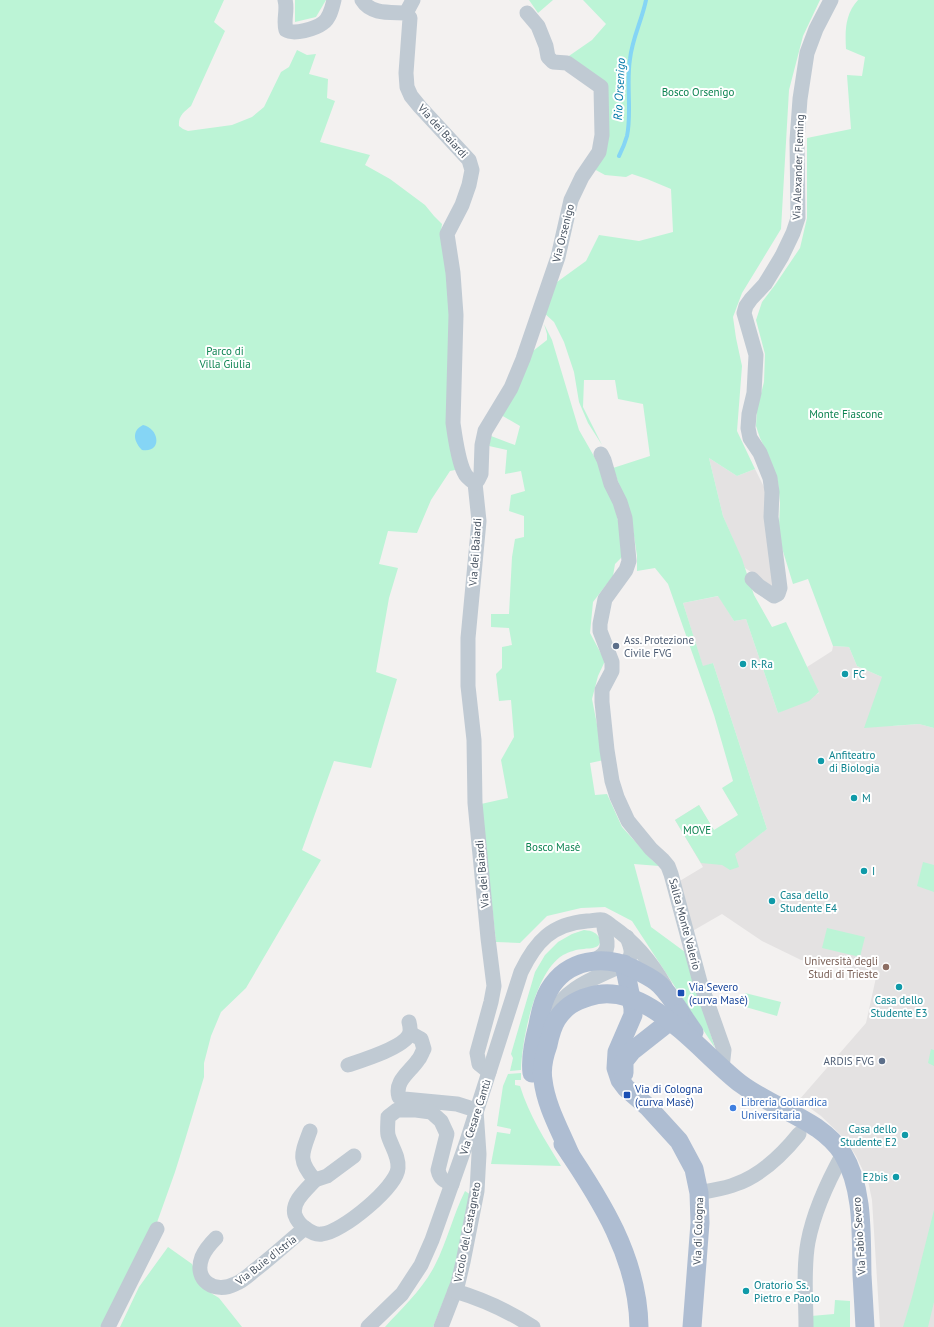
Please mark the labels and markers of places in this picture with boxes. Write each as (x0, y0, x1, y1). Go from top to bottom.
place label: Ass. Protezione Civile FVG (624, 633, 694, 660)
marker: Ass. Protezione Civile FVG (611, 641, 621, 651)
place label: R-Ra (751, 657, 773, 671)
marker: R-Ra (738, 659, 748, 669)
place label: FC (853, 667, 865, 681)
marker: FC (840, 669, 850, 679)
place label: Anfiteatro di Biologia (829, 748, 880, 775)
marker: Anfiteatro di Biologia (816, 756, 826, 766)
place label: M (862, 791, 871, 805)
marker: M (849, 793, 859, 803)
place label: I (872, 864, 875, 878)
marker: I (859, 866, 869, 876)
place label: Casa dello Studente E4 (780, 888, 837, 915)
marker: Casa dello Studente E4 (767, 896, 777, 906)
place label: Università degli Studi di Trieste (804, 954, 878, 981)
marker: Università degli Studi di Trieste (881, 962, 891, 972)
place label: Via Severo (curva Masè) (688, 980, 748, 1007)
marker: Casa dello Studente E3 (894, 982, 904, 992)
marker: Via Severo (curva Masè) (676, 988, 686, 998)
place label: Casa dello Studente E3 (870, 993, 928, 1020)
place label: ARDIS FVG (823, 1054, 874, 1068)
marker: ARDIS FVG (877, 1056, 887, 1066)
place label: Via di Cologna (curva Masè) (634, 1082, 703, 1109)
marker: Via di Cologna (curva Masè) (622, 1090, 632, 1100)
place label: Libreria Goliardica Universitaria (741, 1095, 827, 1122)
marker: Libreria Goliardica Universitaria (728, 1103, 738, 1113)
place label: Casa dello Studente E2 (840, 1122, 897, 1149)
marker: Casa dello Studente E2 (900, 1130, 910, 1140)
place label: E2bis (863, 1170, 888, 1184)
marker: E2bis (891, 1172, 901, 1182)
place label: Oratorio Ss. Pietro e Paolo (754, 1278, 820, 1305)
marker: Oratorio Ss. Pietro e Paolo (741, 1286, 751, 1296)

